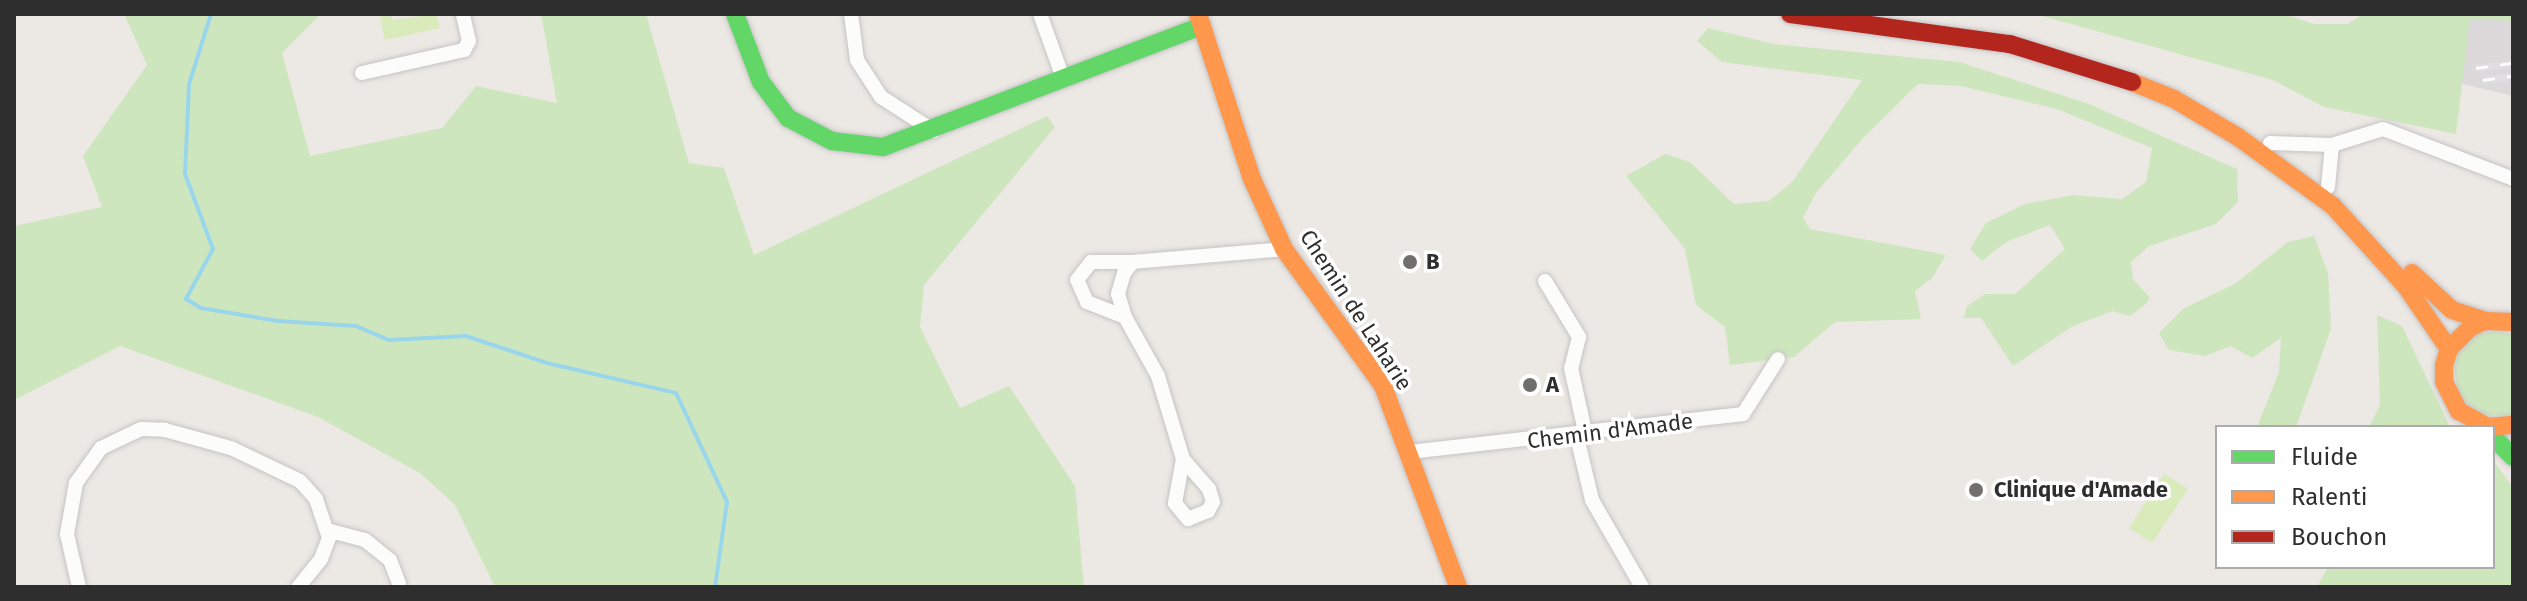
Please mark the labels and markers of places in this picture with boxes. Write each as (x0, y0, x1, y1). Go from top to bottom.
place label: B (1426, 249, 1440, 275)
marker: B (1401, 253, 1419, 271)
place label: A (1546, 372, 1559, 398)
marker: A (1521, 376, 1539, 394)
place label: Clinique d'Amade (1994, 477, 2168, 503)
marker: Clinique d'Amade (1965, 479, 1987, 501)

